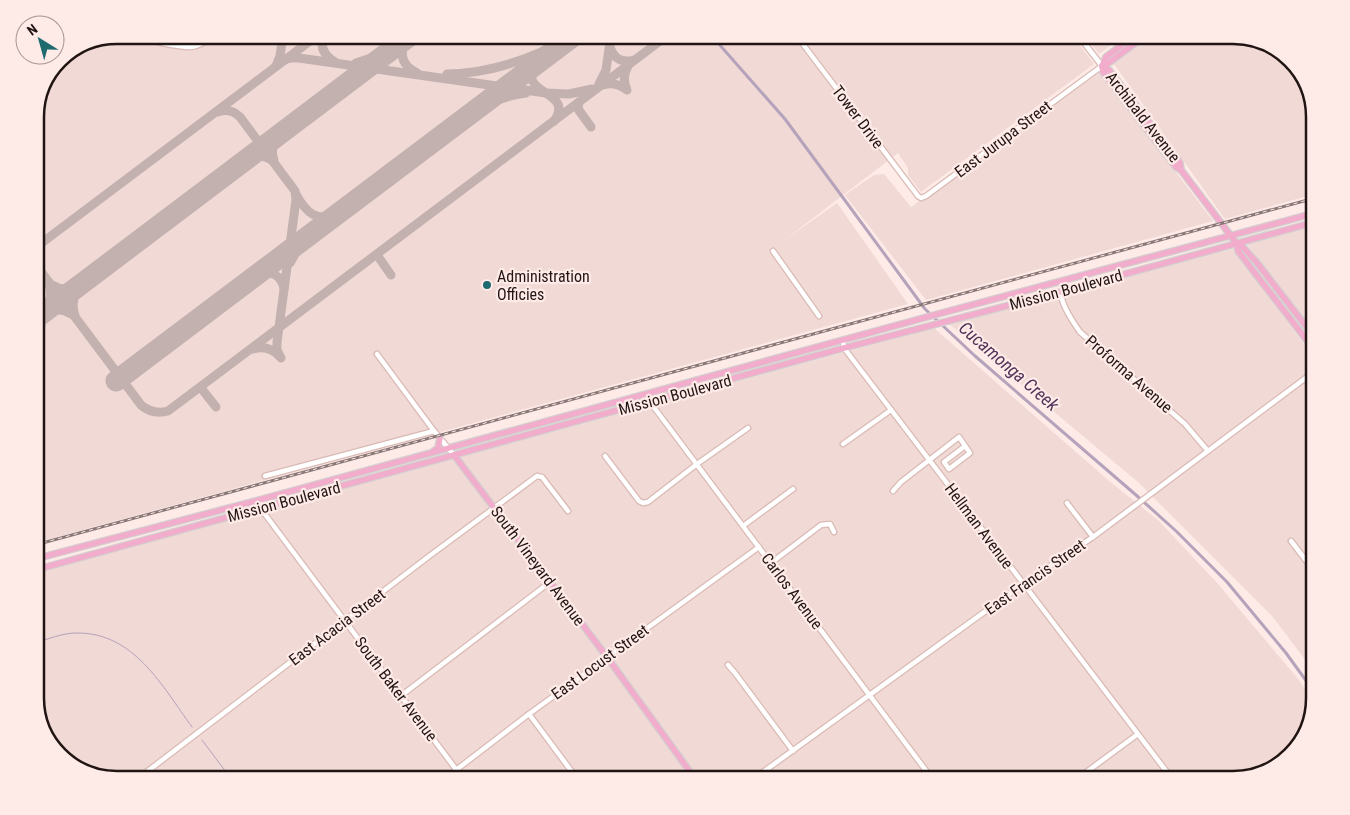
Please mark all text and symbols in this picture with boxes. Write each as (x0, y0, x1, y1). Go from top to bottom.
north arrow (15, 15, 65, 65)
text: N (24, 21, 40, 39)
street label: Archibald Avenue (1102, 68, 1184, 166)
street label: Tower Drive (828, 82, 888, 152)
street label: East Jurupa Street (951, 96, 1055, 182)
street label: Mission Boulevard (1007, 266, 1125, 314)
place label: Administration Officies (497, 267, 590, 304)
marker: Administration Officies (481, 279, 493, 291)
water label: Cucamonga Creek (955, 317, 1064, 416)
street label: Proforma Avenue (1082, 331, 1176, 417)
street label: Mission Boulevard (616, 371, 734, 419)
street label: Mission Boulevard (225, 478, 343, 526)
street label: Hellman Avenue (941, 480, 1017, 572)
street label: South Vineyard Avenue (487, 503, 589, 629)
street label: East Francis Street (981, 535, 1089, 619)
street label: Carlos Avenue (757, 549, 827, 633)
street label: East Acacia Street (285, 585, 389, 669)
street label: East Locust Street (548, 620, 652, 704)
street label: South Baker Avenue (351, 633, 441, 745)

